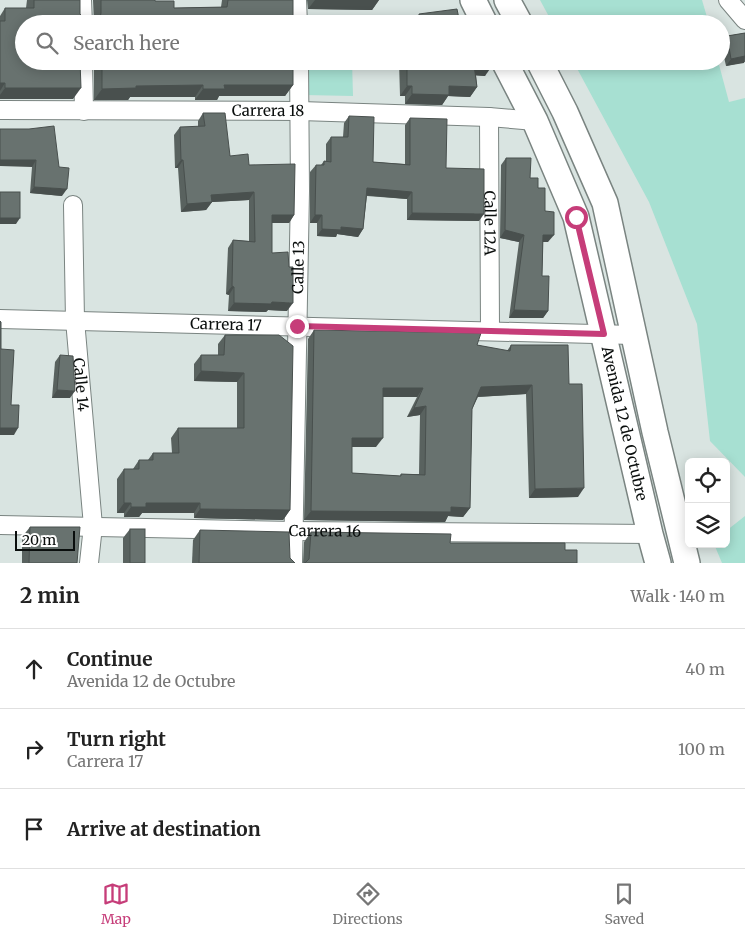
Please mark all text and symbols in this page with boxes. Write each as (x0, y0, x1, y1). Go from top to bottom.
search box (15, 15, 730, 70)
icon: search (33, 29, 61, 57)
text: Search here (73, 31, 180, 55)
street label: Carrera 18 (232, 101, 304, 120)
street label: Calle 12A (480, 190, 500, 256)
route start (565, 206, 588, 229)
street label: Calle 13 (288, 240, 308, 294)
street label: Carrera 17 (190, 314, 262, 335)
route end (286, 315, 309, 338)
street label: Avenida 12 de Octubre (597, 343, 652, 503)
street label: Calle 14 (69, 357, 93, 412)
map controls (685, 458, 730, 548)
button: locate (685, 458, 730, 503)
button: layers (685, 503, 730, 548)
street label: Carrera 16 (289, 521, 361, 541)
scale bar (15, 528, 75, 551)
text: 20 m (22, 531, 56, 549)
text: 2 min (20, 582, 80, 609)
text: Walk · 140 m (631, 586, 725, 606)
text: Continue (67, 647, 153, 671)
icon: ahead (20, 655, 48, 683)
text: 40 m (685, 659, 725, 679)
text: Avenida 12 de Octubre (67, 671, 235, 691)
text: Turn right (67, 727, 166, 751)
icon: right (20, 735, 48, 763)
text: 100 m (678, 739, 725, 759)
text: Carrera 17 (67, 751, 143, 771)
icon: arrive (20, 815, 48, 843)
text: Arrive at destination (67, 817, 261, 841)
tab: Map (101, 880, 131, 928)
tab: Directions (333, 880, 403, 928)
tab: Saved (604, 880, 644, 928)

